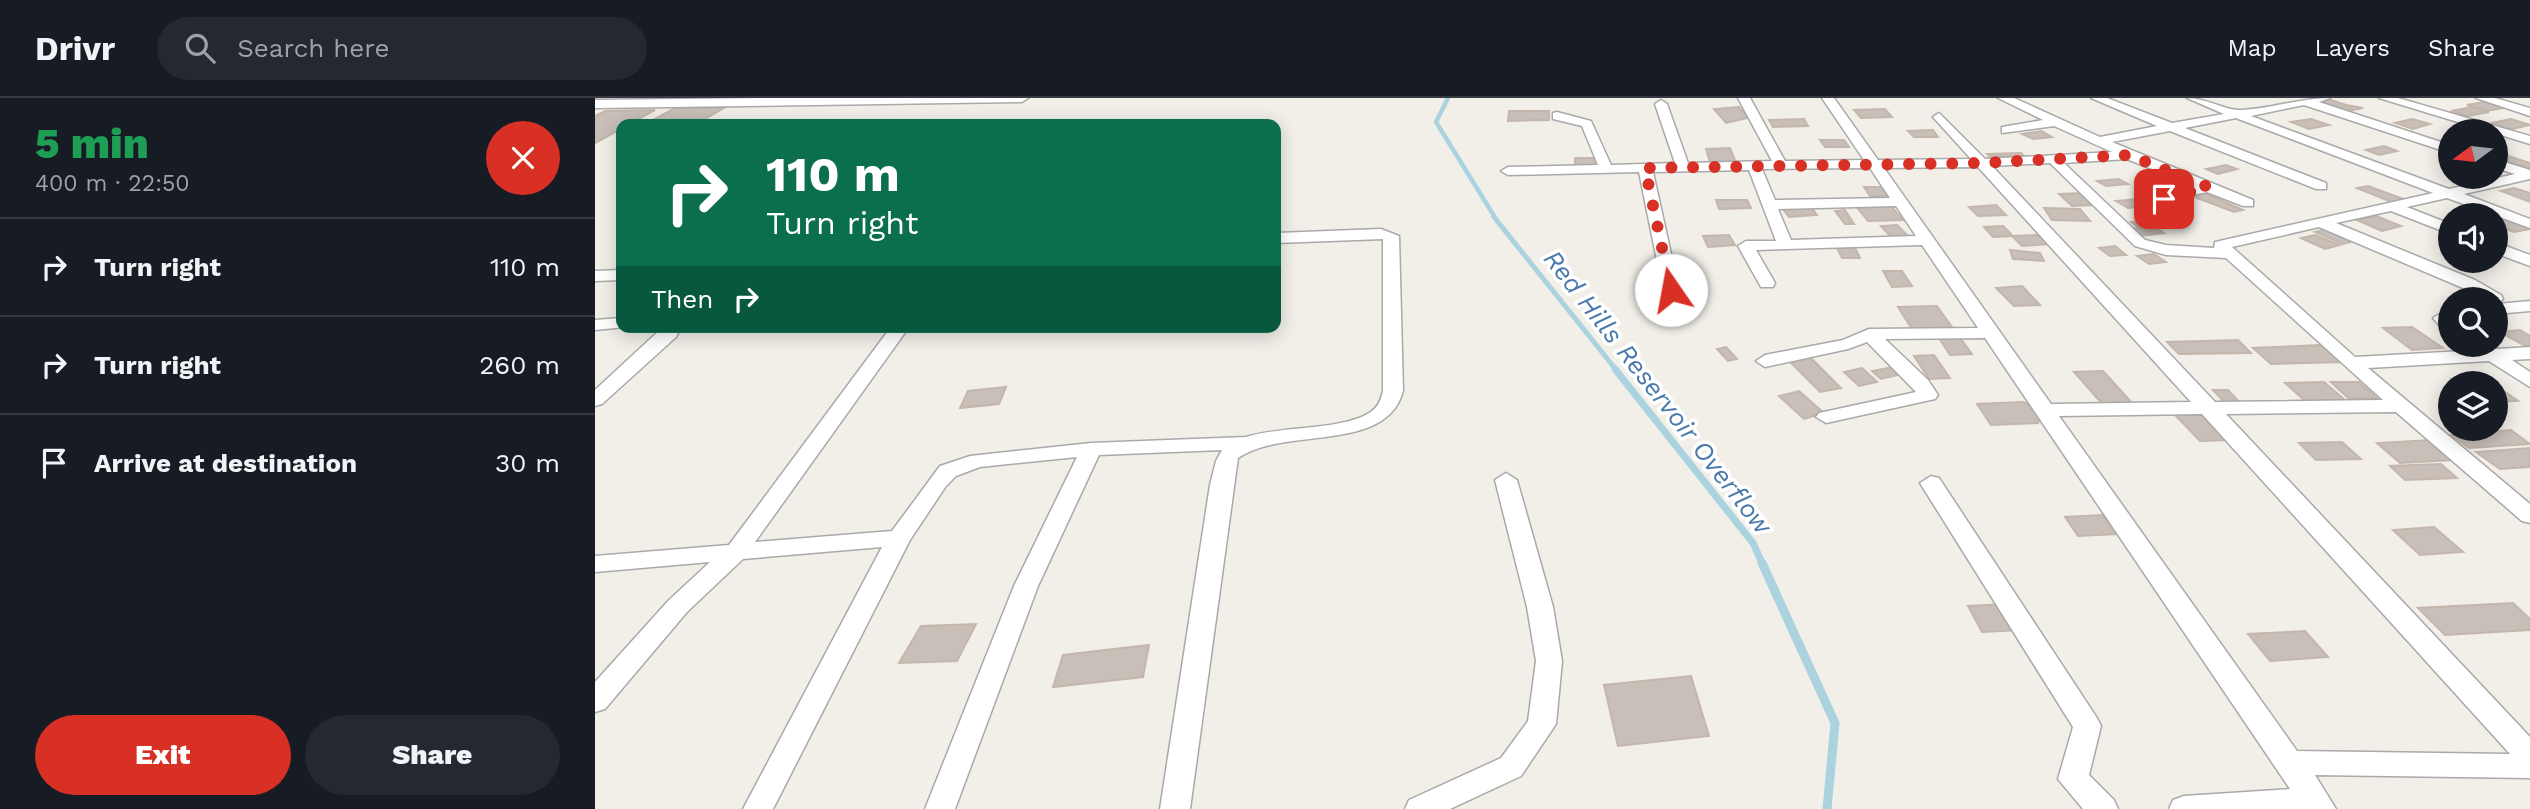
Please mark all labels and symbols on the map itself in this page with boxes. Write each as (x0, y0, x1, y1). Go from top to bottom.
north arrow (2438, 119, 2508, 189)
pin (2134, 169, 2194, 229)
water label: Red Hills Reservoir Overflow (1538, 244, 1779, 541)
position arrow (1634, 253, 1708, 327)

